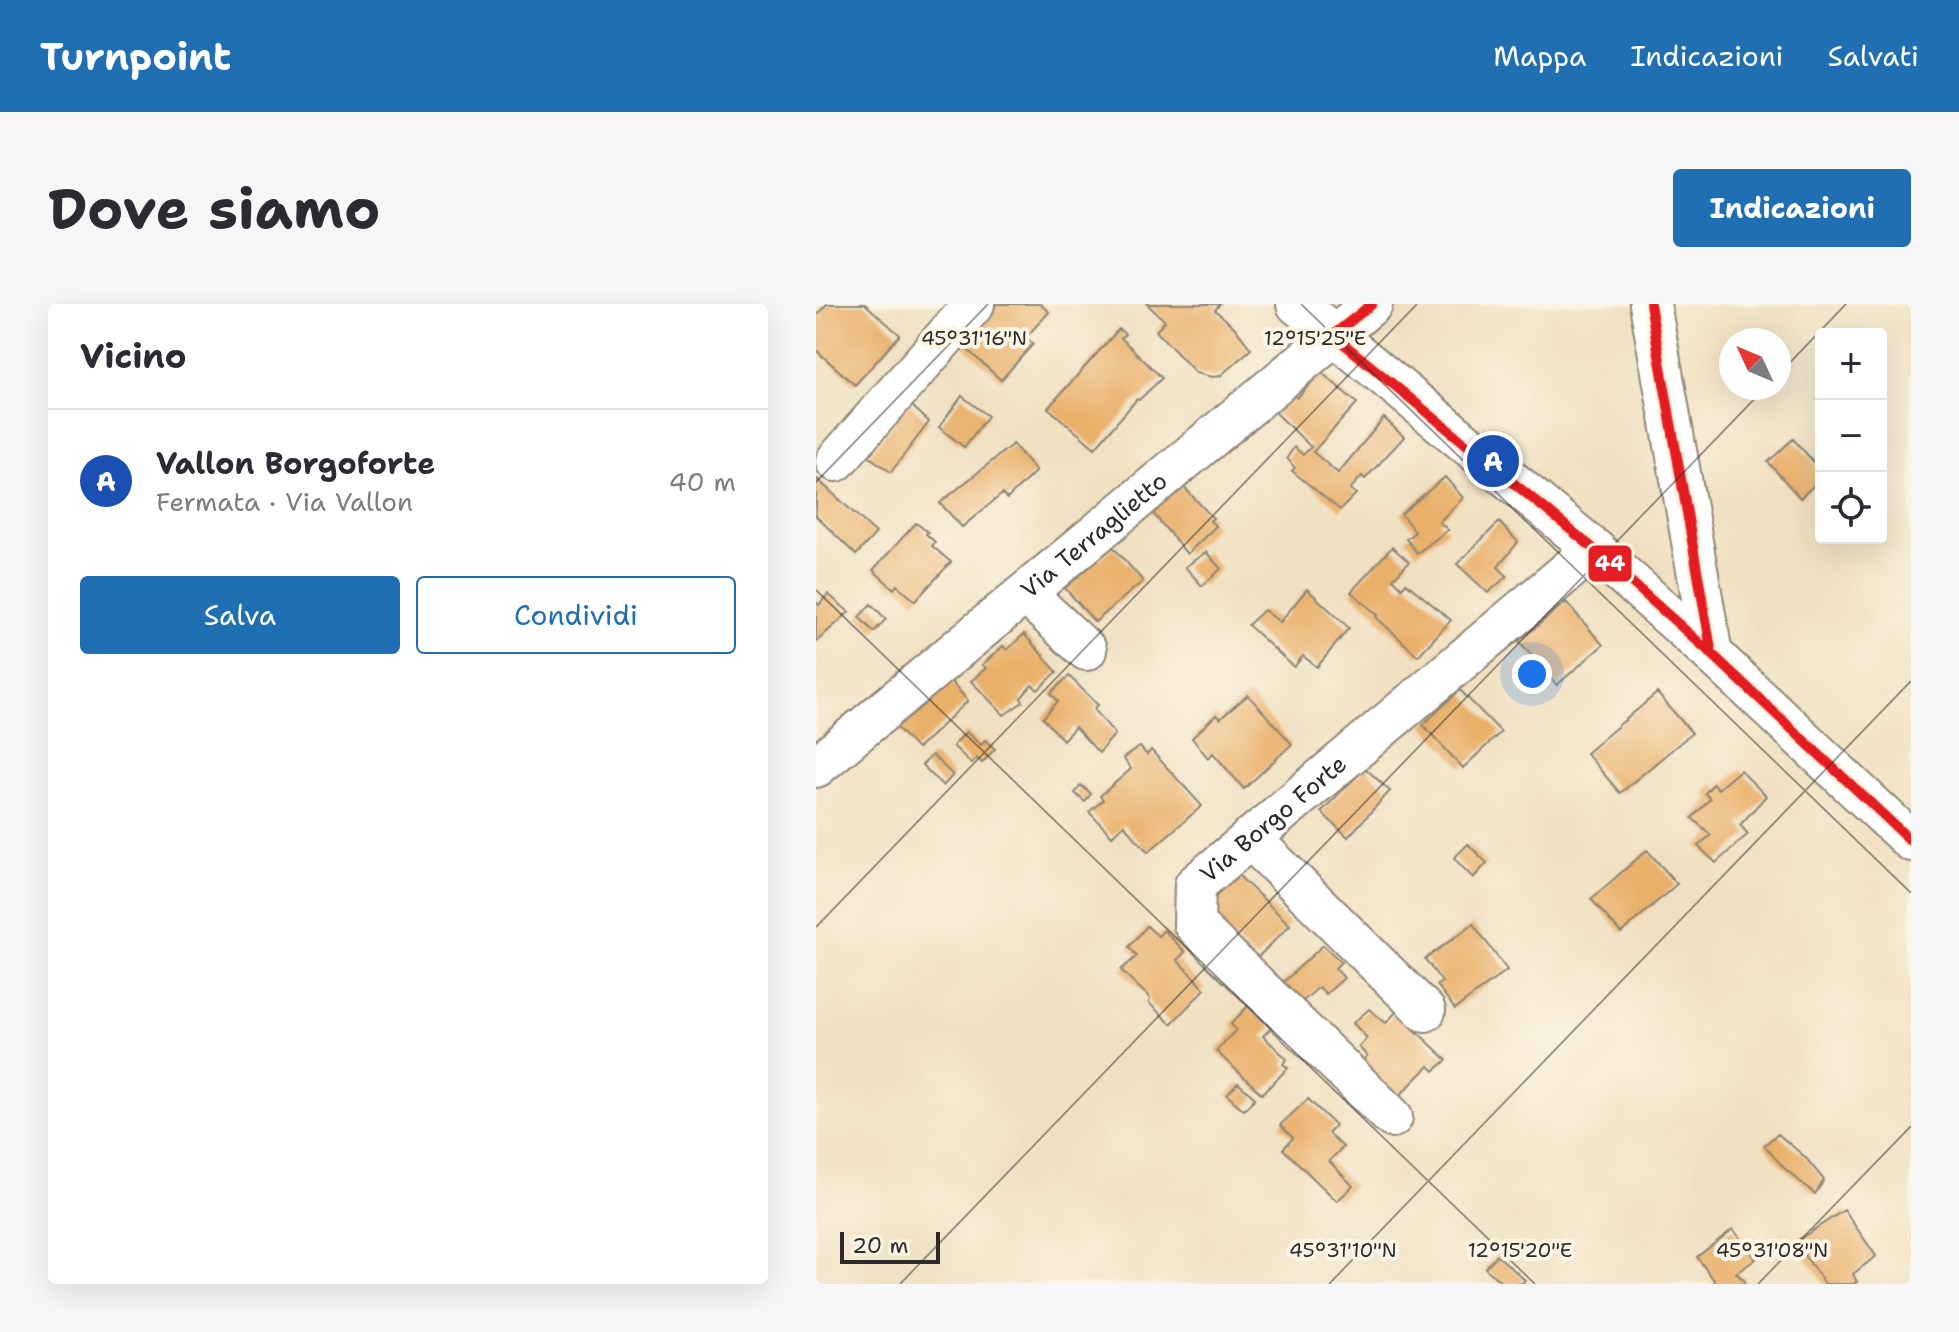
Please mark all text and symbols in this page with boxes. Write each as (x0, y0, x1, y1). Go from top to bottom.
text: Turnpoint (40, 31, 231, 82)
text: Mappa (1493, 37, 1586, 75)
text: Indicazioni (1630, 37, 1784, 75)
text: Salvati (1828, 37, 1919, 75)
button: Indicazioni (1673, 169, 1911, 247)
text: Dove siamo (48, 171, 380, 246)
text: 45°31'16"N (921, 325, 1027, 351)
text: 12°15'25"E (1264, 325, 1366, 351)
north arrow (1719, 328, 1791, 400)
map controls (1815, 328, 1887, 544)
button: + (1815, 328, 1887, 400)
text: Vicino (80, 333, 187, 379)
button: − (1815, 400, 1887, 472)
pin: A (1467, 431, 1519, 491)
text: Vallon Borgoforte (156, 443, 435, 484)
text: A (96, 464, 116, 499)
text: 40 m (669, 464, 736, 499)
street label: Via Terraglietto (1014, 465, 1174, 606)
button: locate (1815, 472, 1887, 544)
text: Fermata · Via Vallon (156, 484, 413, 519)
line badge: 44 (1587, 544, 1633, 583)
text: 44 (1595, 549, 1626, 578)
button: Salva (80, 576, 400, 654)
button: Condividi (416, 576, 736, 654)
your location (1512, 654, 1552, 694)
street label: Via Borgo Forte (1193, 748, 1353, 890)
scale bar (840, 1228, 940, 1264)
text: 20 m (852, 1231, 909, 1260)
text: 45°31'10"N (1289, 1237, 1397, 1263)
text: 12°15'20"E (1468, 1237, 1572, 1263)
text: 45°31'08"N (1716, 1237, 1828, 1263)

